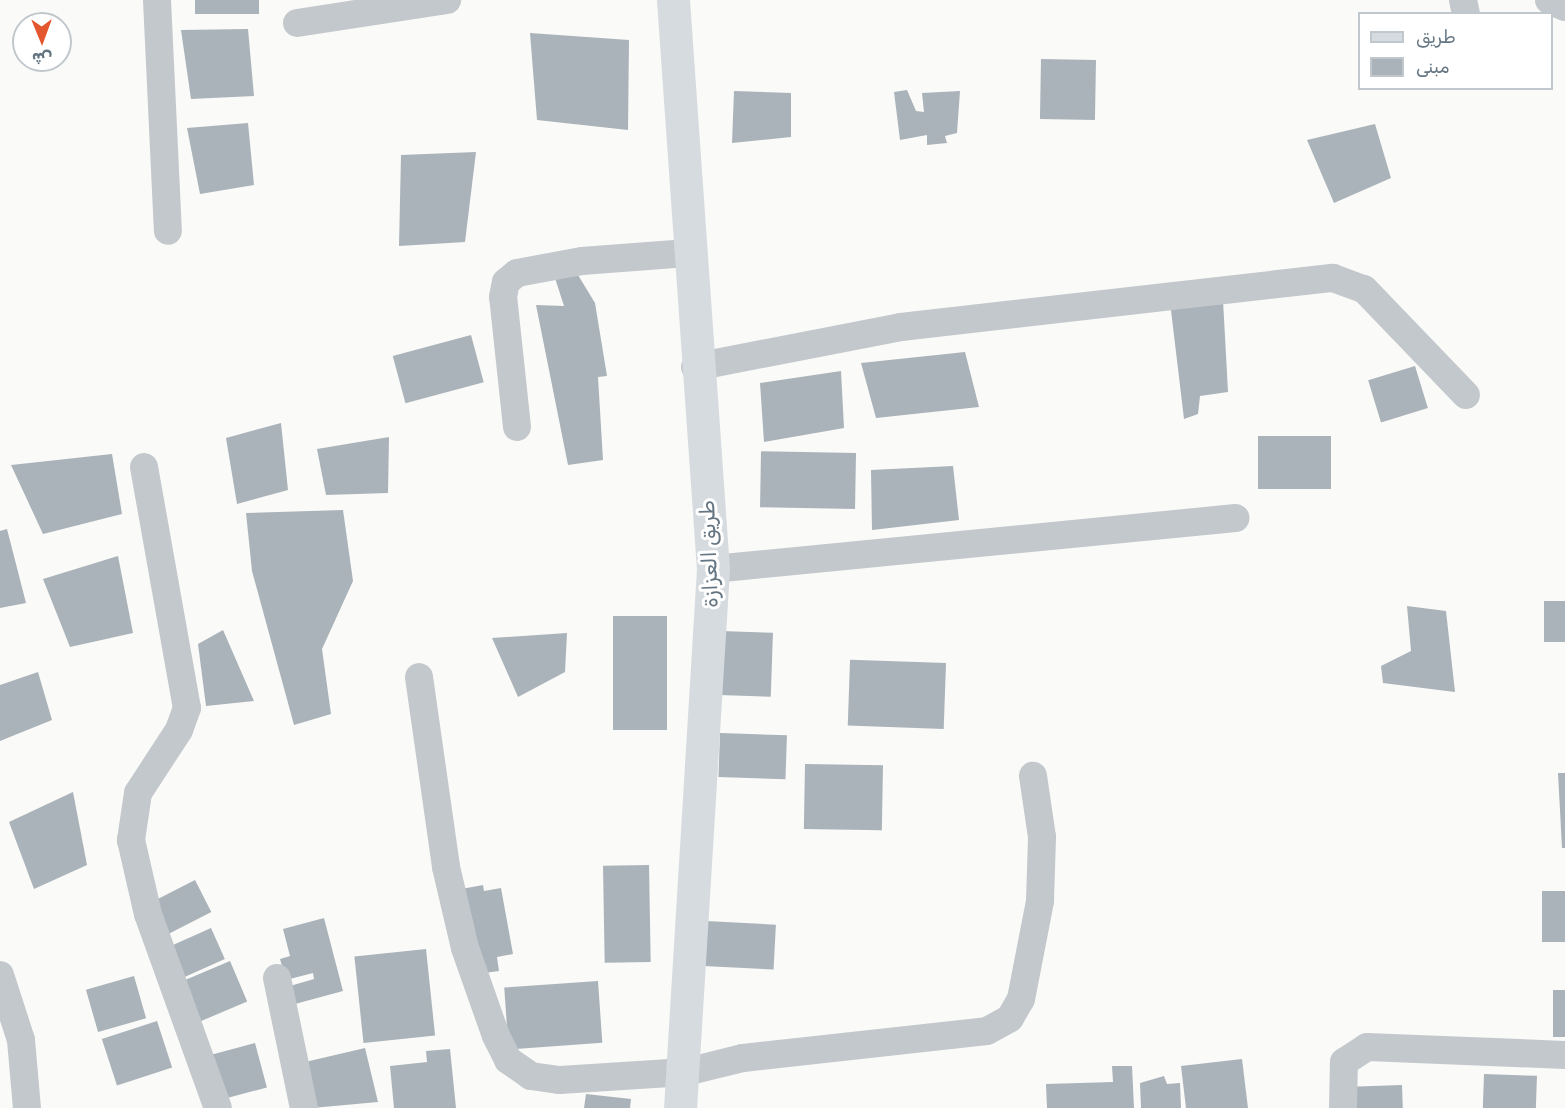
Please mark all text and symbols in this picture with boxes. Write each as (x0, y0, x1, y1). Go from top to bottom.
north arrow (12, 12, 72, 72)
legend (1358, 12, 1553, 90)
text: طريق (1416, 26, 1456, 48)
text: ش (32, 49, 53, 68)
text: مبنى (1416, 56, 1450, 78)
street label: طريق العزازة (695, 500, 723, 608)

